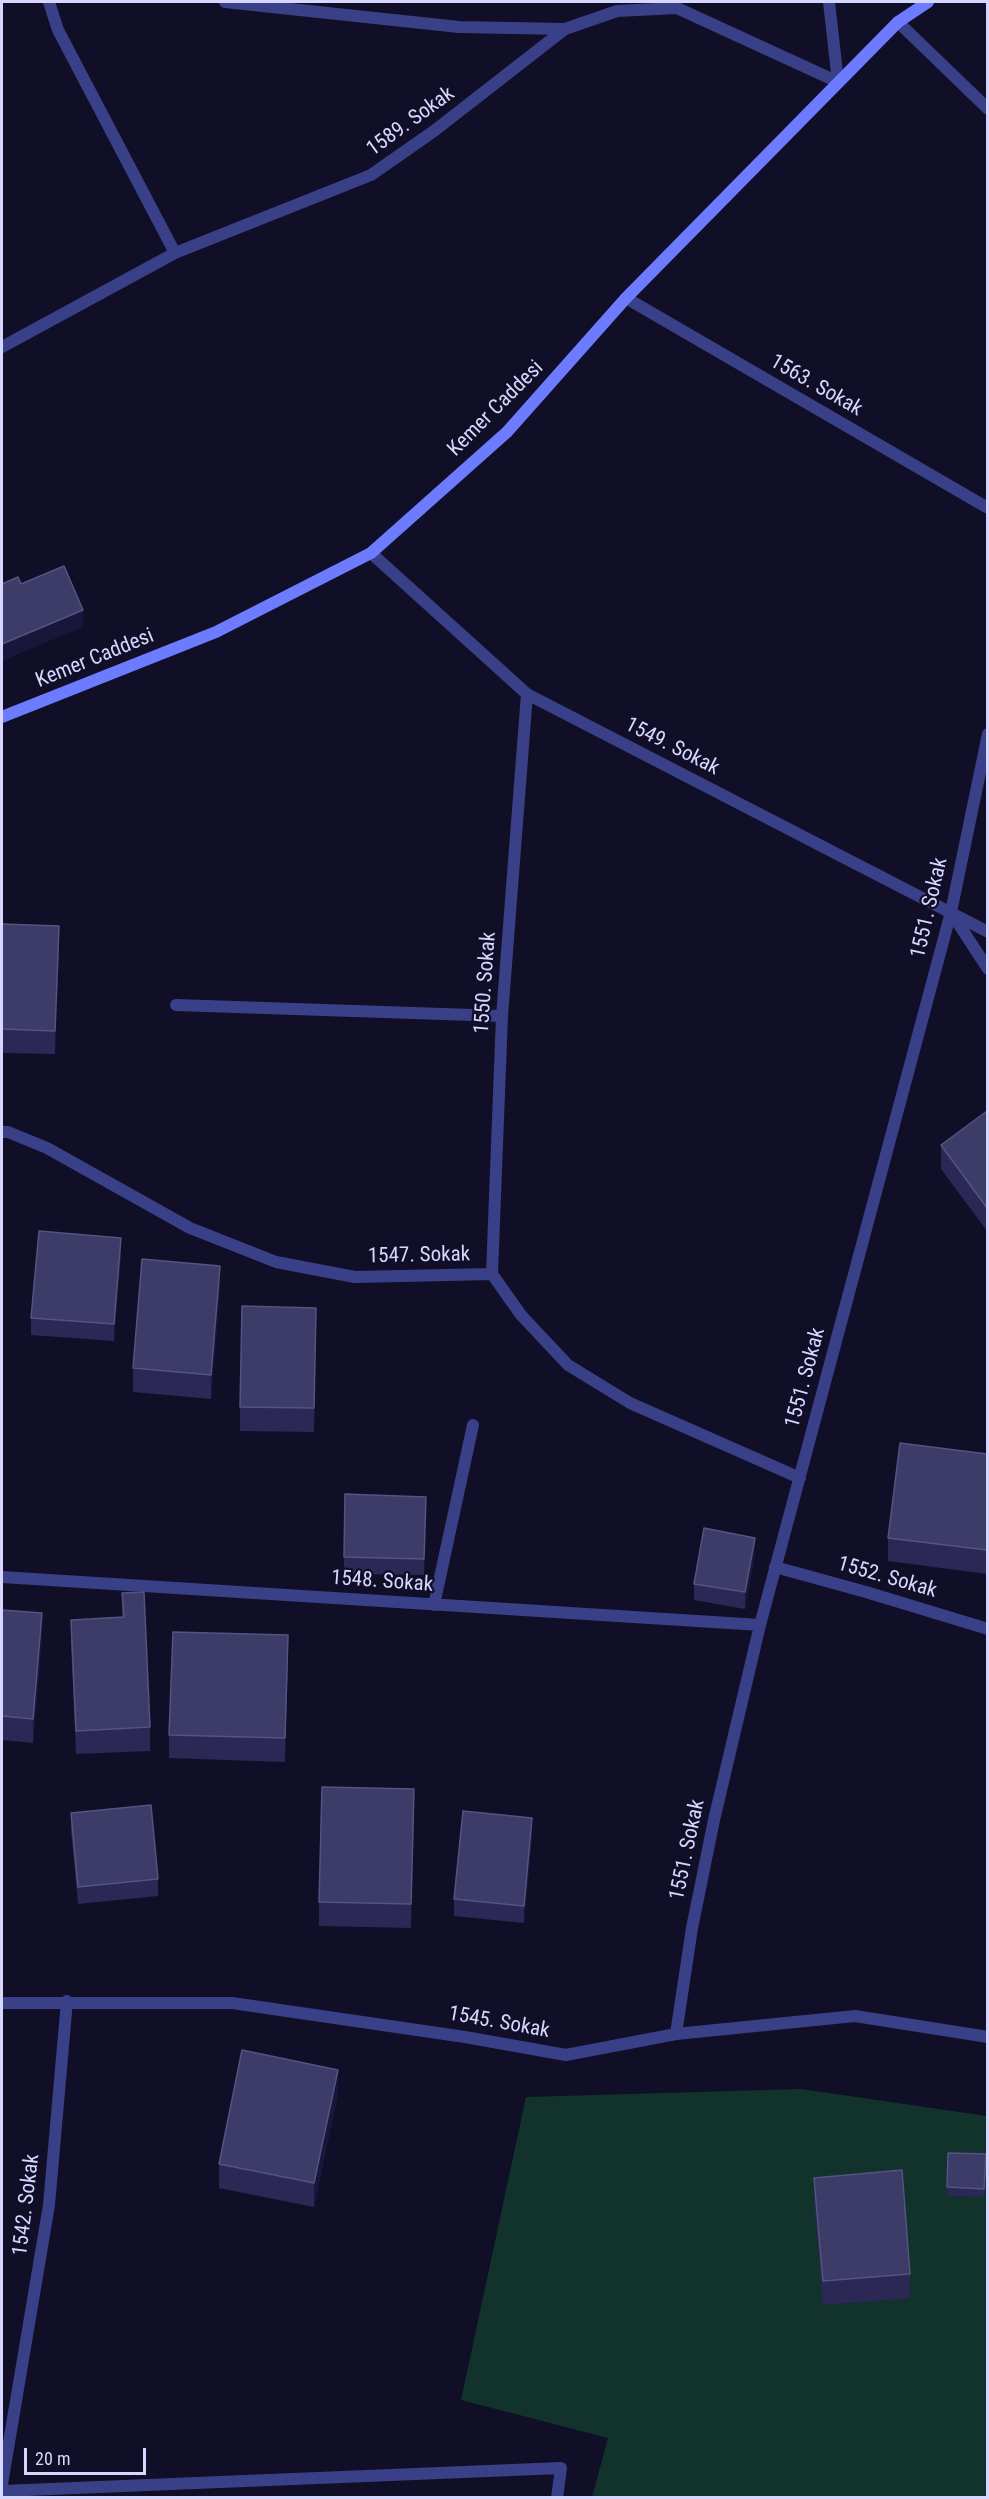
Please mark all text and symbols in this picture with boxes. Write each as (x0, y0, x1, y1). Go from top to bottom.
street label: 1589. Sokak (362, 82, 460, 162)
street label: 1563. Sokak (765, 350, 867, 422)
street label: Kemer Caddesi (443, 356, 549, 462)
street label: Kemer Caddesi (32, 624, 158, 694)
street label: 1549. Sokak (621, 713, 723, 781)
street label: 1551. Sokak (906, 855, 954, 961)
street label: 1550. Sokak (470, 931, 502, 1035)
street label: 1547. Sokak (368, 1243, 470, 1269)
street label: 1551. Sokak (781, 1325, 831, 1431)
street label: 1552. Sokak (834, 1552, 940, 1604)
street label: 1548. Sokak (330, 1566, 434, 1598)
street label: 1551. Sokak (665, 1797, 711, 1903)
street label: 1545. Sokak (446, 2002, 552, 2044)
street label: 1542. Sokak (8, 2153, 46, 2257)
scale bar (27, 2436, 148, 2474)
text: 20 m (35, 2448, 70, 2469)

